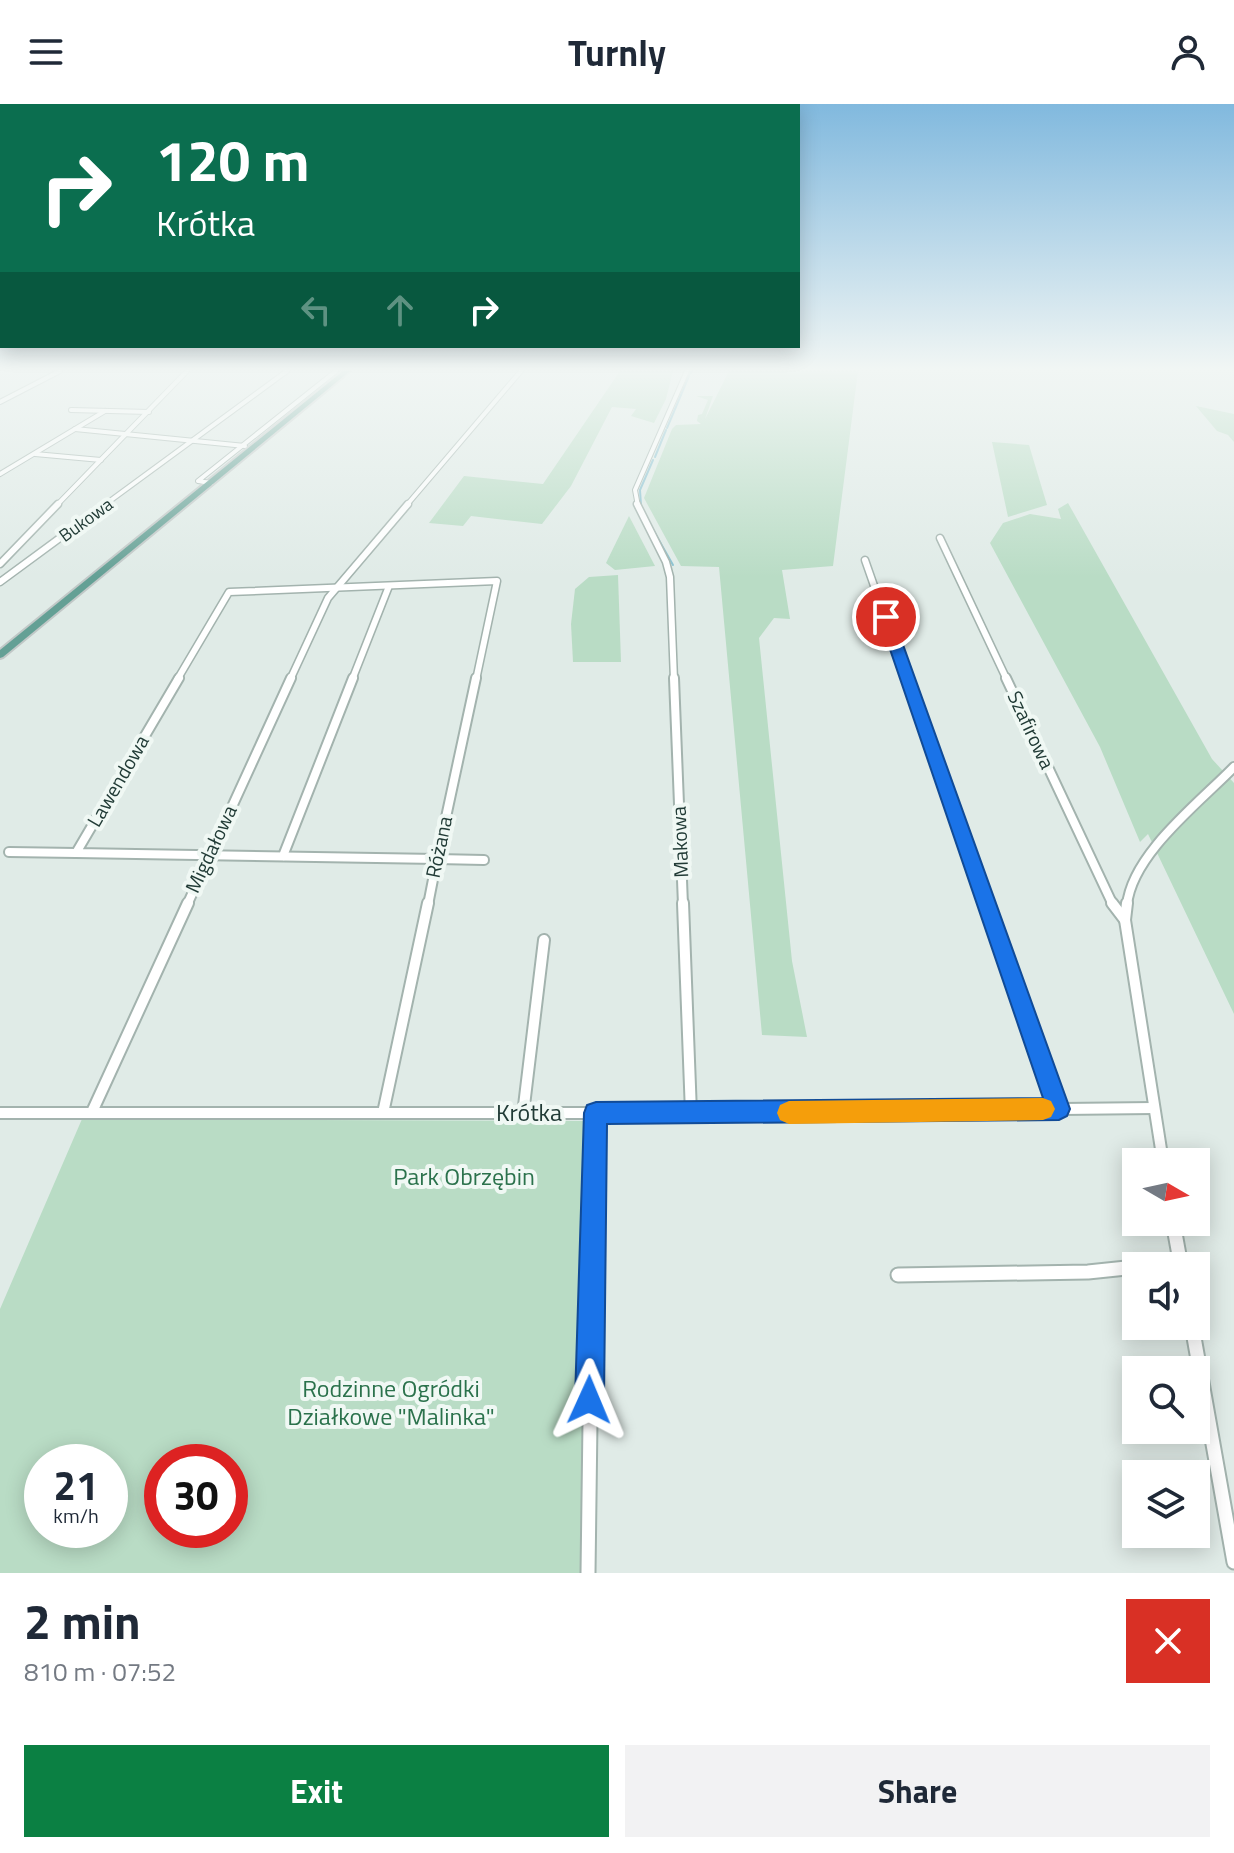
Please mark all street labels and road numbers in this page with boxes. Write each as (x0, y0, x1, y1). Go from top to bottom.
street label: Bukowa (53, 491, 118, 548)
street label: Szafirowa (1000, 686, 1063, 774)
street label: Lawendowa (79, 729, 156, 833)
street label: Migdałowa (177, 800, 244, 898)
street label: Makowa (663, 806, 696, 878)
street label: Różana (417, 813, 460, 881)
street label: Krótka (496, 1094, 562, 1130)

